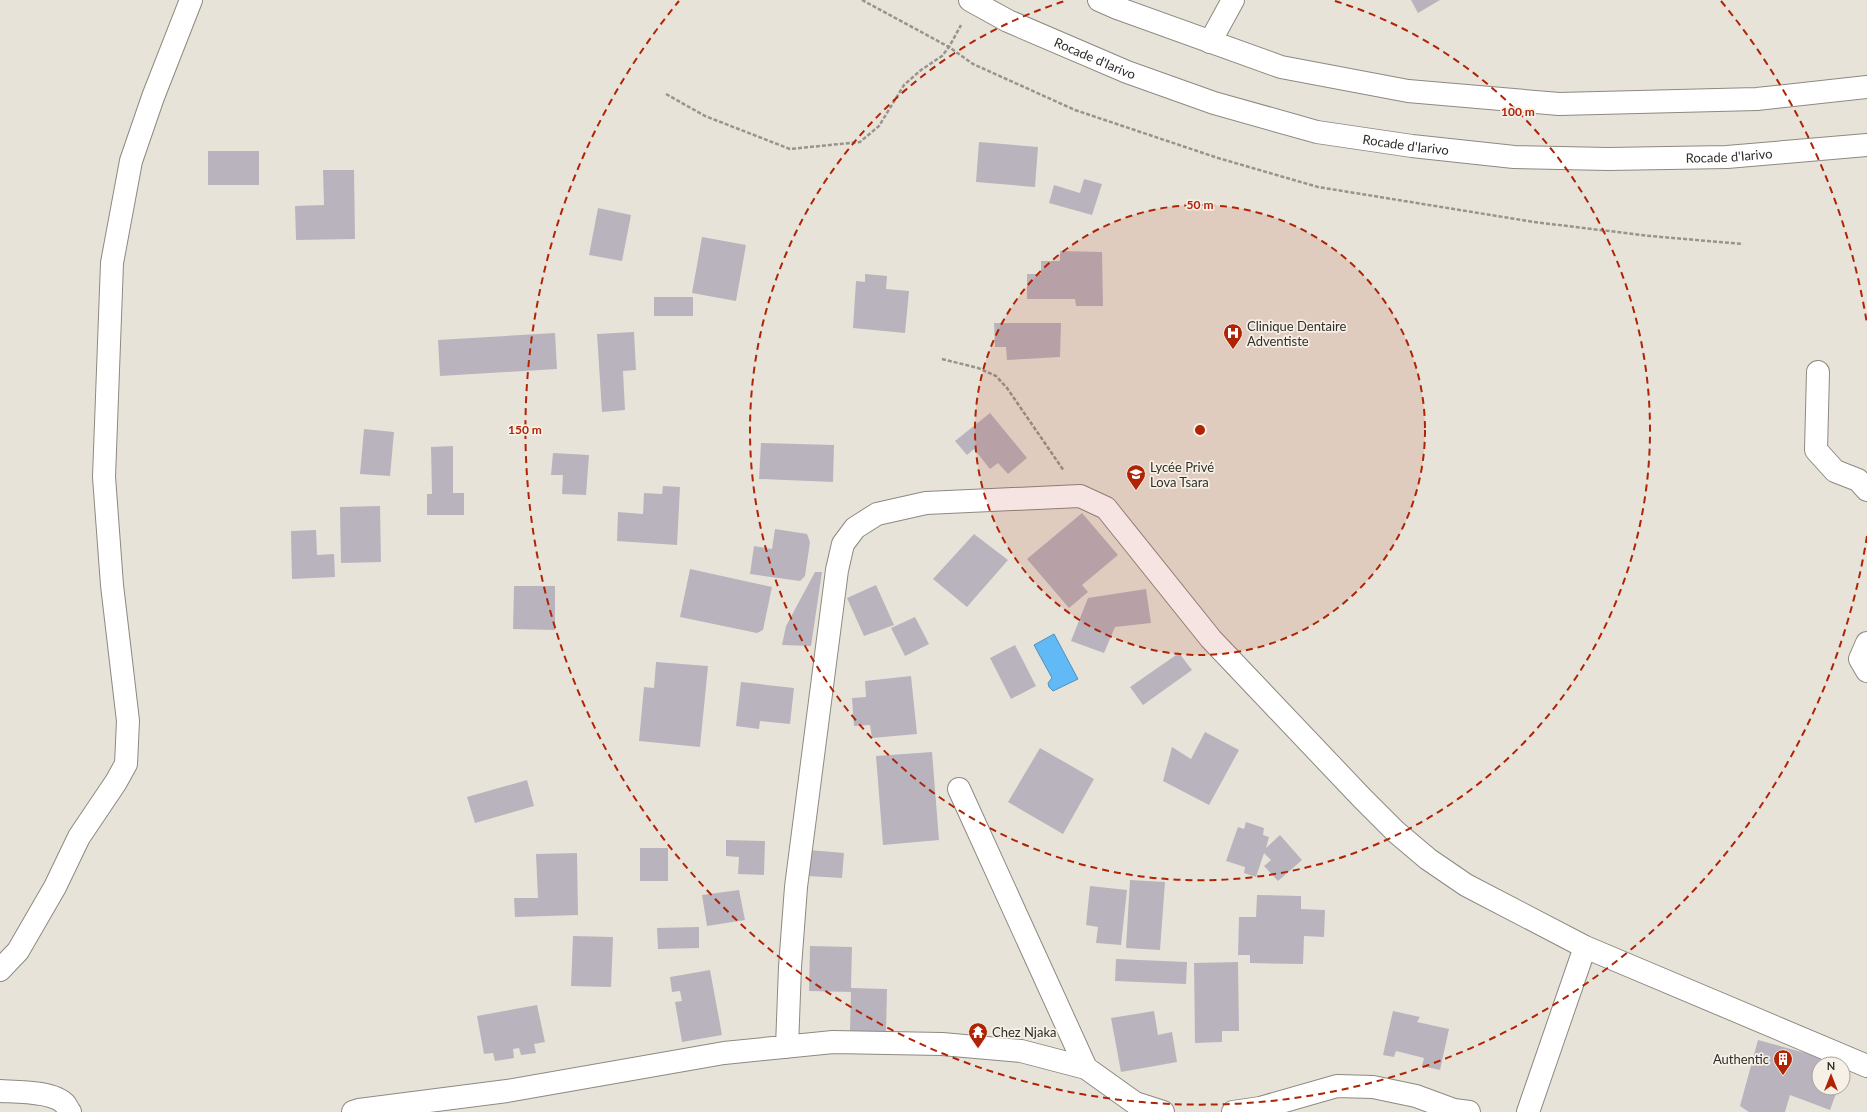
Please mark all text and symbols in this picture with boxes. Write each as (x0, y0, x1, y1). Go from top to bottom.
street label: Rocade d'Iarivo (1052, 34, 1138, 82)
text: 100 m (1501, 104, 1535, 119)
street label: Rocade d'Iarivo (1362, 131, 1450, 158)
street label: Rocade d'Iarivo (1686, 145, 1773, 166)
text: 50 m (1187, 197, 1213, 212)
place label: Clinique Dentaire Adventiste (1247, 318, 1346, 349)
hospital icon: Clinique Dentaire Adventiste (1222, 322, 1244, 350)
text: 150 m (508, 422, 542, 437)
centre of rings (1193, 423, 1207, 437)
place label: Lycée Privé Lova Tsara (1150, 459, 1214, 490)
school or university icon: Lycée Privé Lova Tsara (1125, 463, 1147, 491)
temple icon: Chez Njaka (967, 1021, 989, 1049)
place label: Chez Njaka (992, 1024, 1056, 1040)
building icon: Authentic (1772, 1048, 1794, 1076)
place label: Authentic (1713, 1051, 1769, 1067)
north arrow (1811, 1056, 1851, 1096)
text: N (1827, 1059, 1835, 1072)

